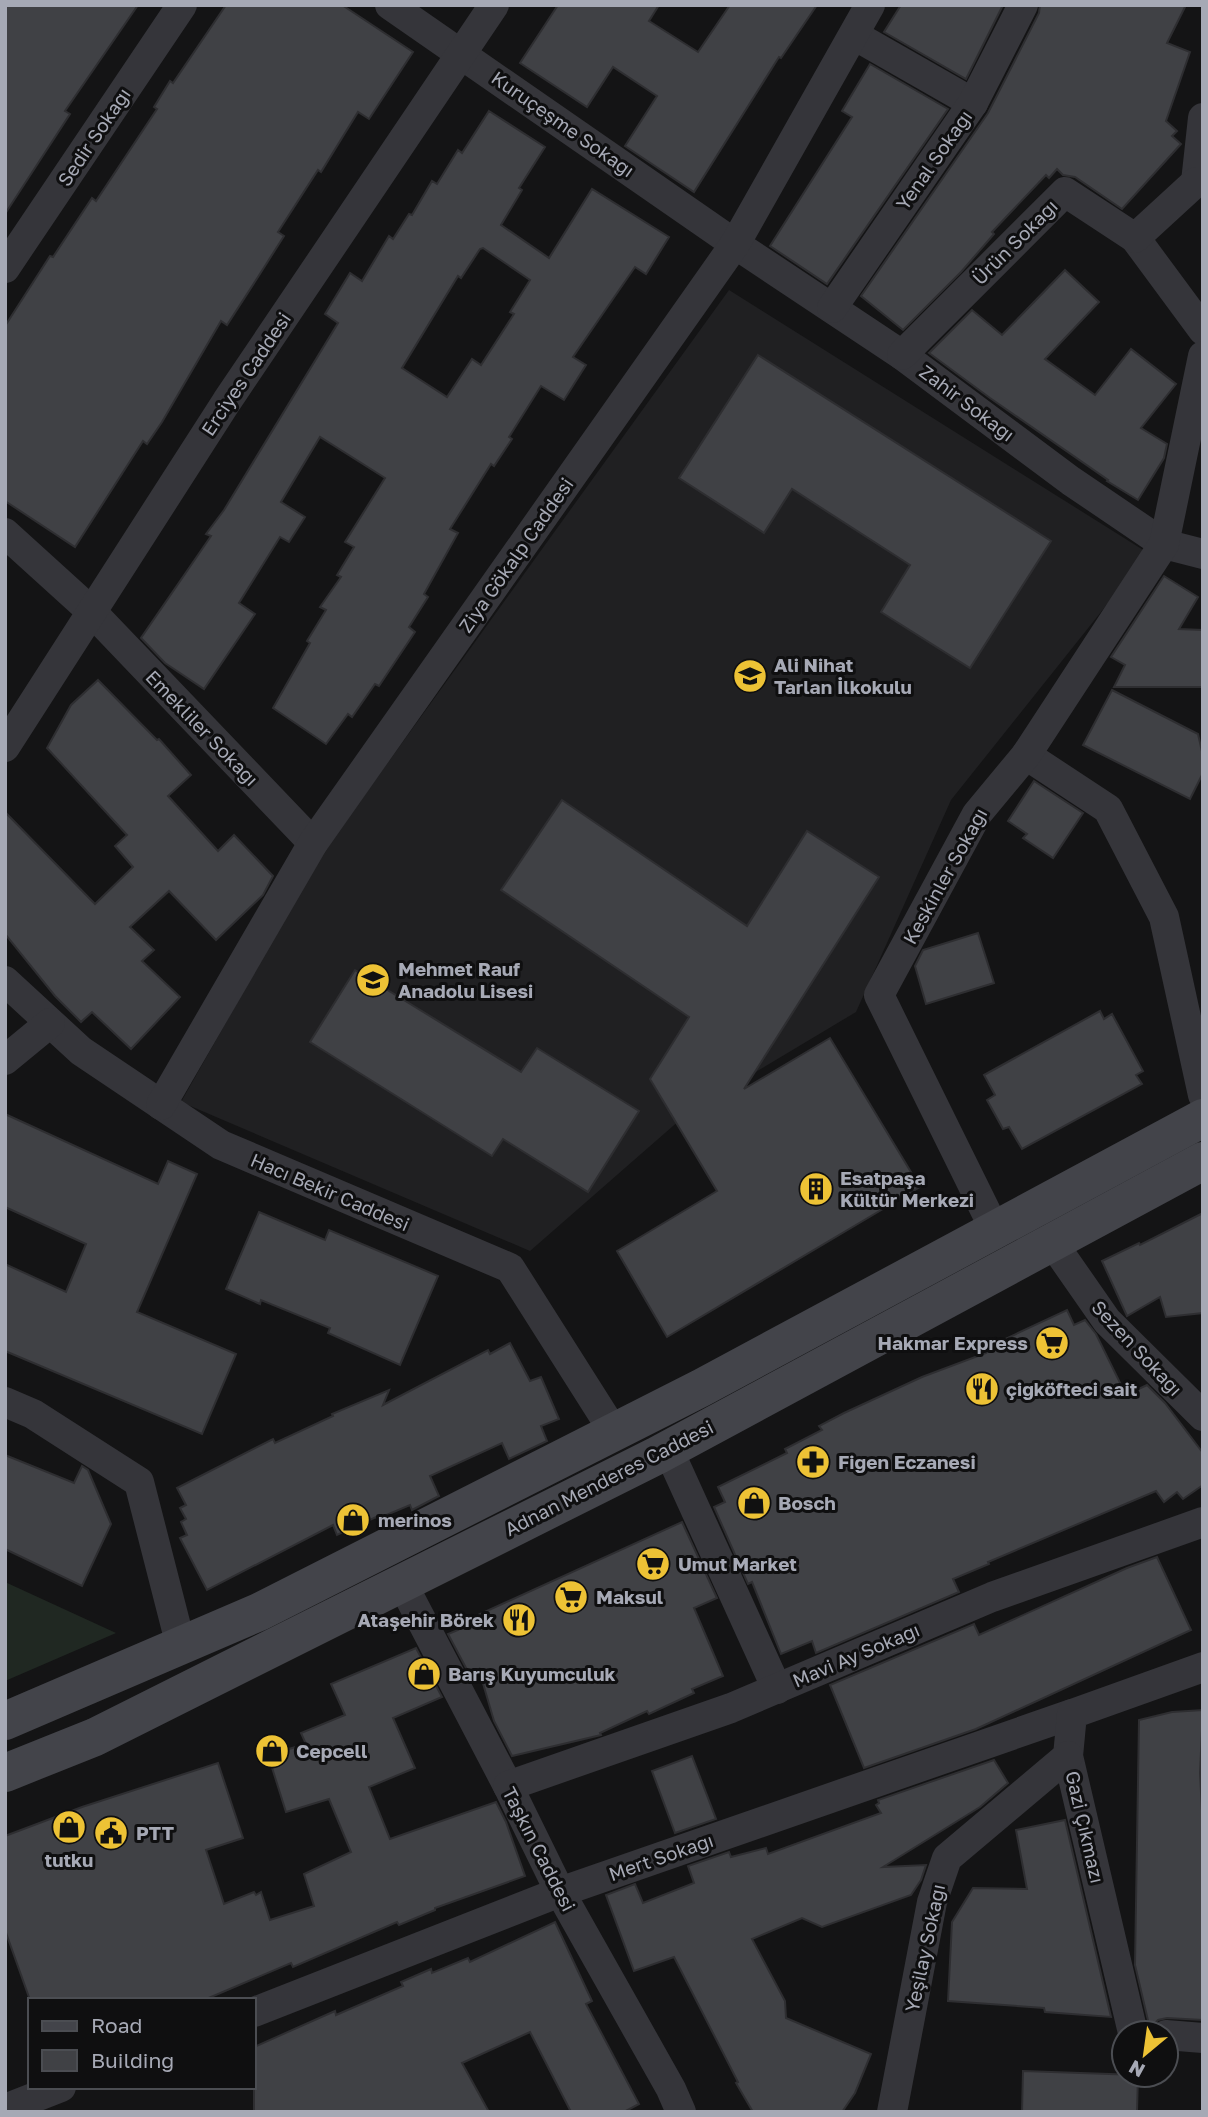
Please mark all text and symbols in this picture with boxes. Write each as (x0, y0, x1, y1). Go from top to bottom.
street label: Kuruçeşme Sokağı (488, 66, 639, 181)
street label: Sedir Sokağı (52, 83, 135, 190)
street label: Yenal Sokağı (891, 105, 976, 214)
street label: Ürün Sokağı (967, 194, 1062, 289)
street label: Erciyes Caddesi (196, 308, 295, 440)
street label: Zahir Sokağı (915, 360, 1019, 446)
street label: Ziya Gökalp Caddesi (453, 473, 578, 637)
place label: Ali Nihat Tarlan İlkokulu (774, 653, 912, 698)
school or university icon: Ali Nihat Tarlan İlkokulu (731, 657, 769, 695)
street label: Emekliler Sokağı (141, 665, 263, 790)
street label: Keskinler Sokağı (898, 804, 991, 948)
place label: Mehmet Rauf Anadolu Lisesi (398, 957, 533, 1002)
school or university icon: Mehmet Rauf Anadolu Lisesi (354, 961, 392, 999)
street label: Hacı Bekir Caddesi (247, 1148, 413, 1235)
place label: Esatpaşa Kültür Merkezi (840, 1166, 974, 1211)
building icon: Esatpaşa Kültür Merkezi (797, 1170, 835, 1208)
street label: Sezen Sokağı (1087, 1295, 1187, 1400)
supermarket icon: Hakmar Express (1033, 1324, 1071, 1362)
place label: Hakmar Express (878, 1331, 1028, 1354)
restaurant icon: çiğköfteci sait (963, 1370, 1001, 1408)
place label: çiğköfteci sait (1006, 1377, 1138, 1400)
street label: Adnan Menderes Caddesi (501, 1415, 717, 1540)
pharmacy icon: Figen Eczanesi (794, 1443, 832, 1481)
place label: Figen Eczanesi (838, 1450, 976, 1473)
shop icon: Bosch (735, 1484, 773, 1522)
place label: Bosch (778, 1491, 836, 1514)
shop icon: merinos (334, 1501, 372, 1539)
place label: merinos (378, 1508, 452, 1531)
supermarket icon: Umut Market (634, 1545, 672, 1583)
place label: Umut Market (678, 1552, 797, 1575)
supermarket icon: Maksul (552, 1578, 590, 1616)
place label: Maksul (596, 1585, 663, 1608)
restaurant icon: Ataşehir Börek (500, 1601, 538, 1639)
place label: Ataşehir Börek (358, 1608, 494, 1631)
street label: Mavi Ay Sokağı (789, 1617, 923, 1692)
shop icon: Barış Kuyumculuk (405, 1655, 443, 1693)
place label: Barış Kuyumculuk (448, 1662, 615, 1685)
shop icon: Cepcell (253, 1732, 291, 1770)
place label: Cepcell (296, 1739, 367, 1762)
street label: Gazi Çıkmazı (1061, 1768, 1110, 1885)
street label: Taşkın Caddesi (498, 1783, 581, 1915)
shop icon: tutku (50, 1808, 88, 1846)
public building icon: PTT (92, 1814, 130, 1852)
place label: PTT (136, 1821, 174, 1844)
street label: Mert Sokağı (606, 1828, 716, 1885)
place label: tutku (45, 1848, 93, 1871)
street label: Yeşilay Sokağı (900, 1882, 949, 2014)
legend (28, 1998, 256, 2089)
text: Road (91, 2012, 142, 2038)
north arrow (1110, 2019, 1180, 2089)
text: Building (91, 2047, 174, 2073)
text: N (1125, 2056, 1148, 2083)

